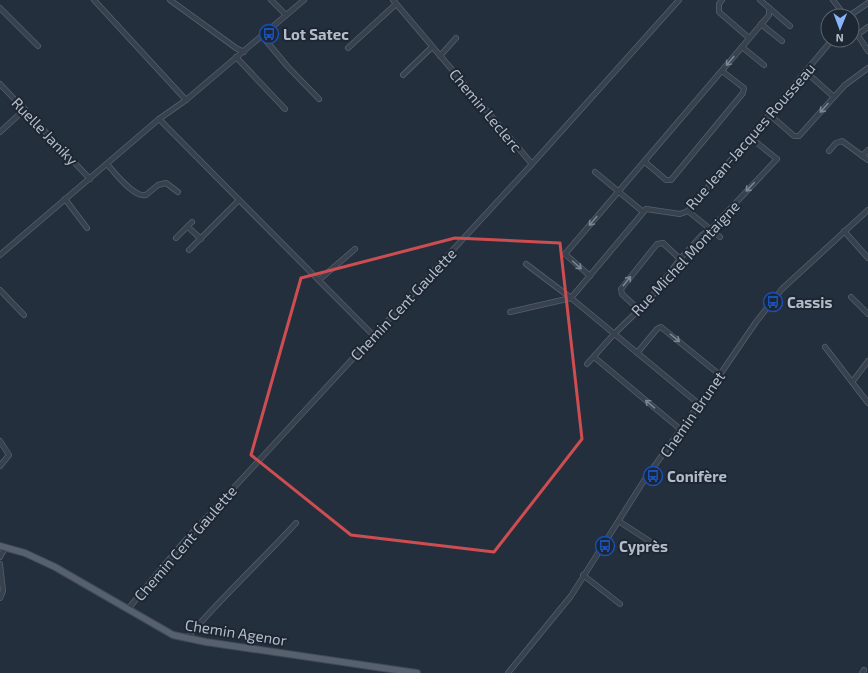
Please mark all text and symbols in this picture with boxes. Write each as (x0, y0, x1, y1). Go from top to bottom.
north arrow (820, 8, 860, 48)
bus stop icon: Lot Satec (258, 23, 280, 45)
place label: Lot Satec (283, 25, 349, 43)
text: N (836, 32, 844, 45)
one-way arrow (726, 56, 735, 66)
street label: Rue Jean-Jacques Rousseau (681, 59, 819, 213)
street label: Chemin Leclerc (446, 65, 526, 155)
street label: Ruelle Janiky (8, 93, 82, 169)
one-way arrow (820, 103, 829, 113)
one-way arrow (746, 182, 755, 192)
street label: Rue Michel Montaigne (627, 197, 743, 319)
one-way arrow (588, 216, 597, 226)
street label: Chemin Cent Gaulette (346, 244, 460, 364)
one-way arrow (572, 260, 583, 269)
one-way arrow (622, 276, 631, 286)
bus stop icon: Cassis (762, 291, 784, 313)
place label: Cassis (787, 293, 832, 311)
one-way arrow (669, 334, 680, 343)
street label: Chemin Brunet (656, 367, 728, 460)
one-way arrow (645, 399, 656, 408)
bus stop icon: Conifère (642, 465, 664, 487)
place label: Conifère (667, 467, 727, 485)
street label: Chemin Cent Gaulette (130, 482, 240, 604)
bus stop icon: Cyprès (594, 535, 616, 557)
place label: Cyprès (619, 537, 668, 556)
street label: Chemin Agenor (184, 615, 288, 649)

